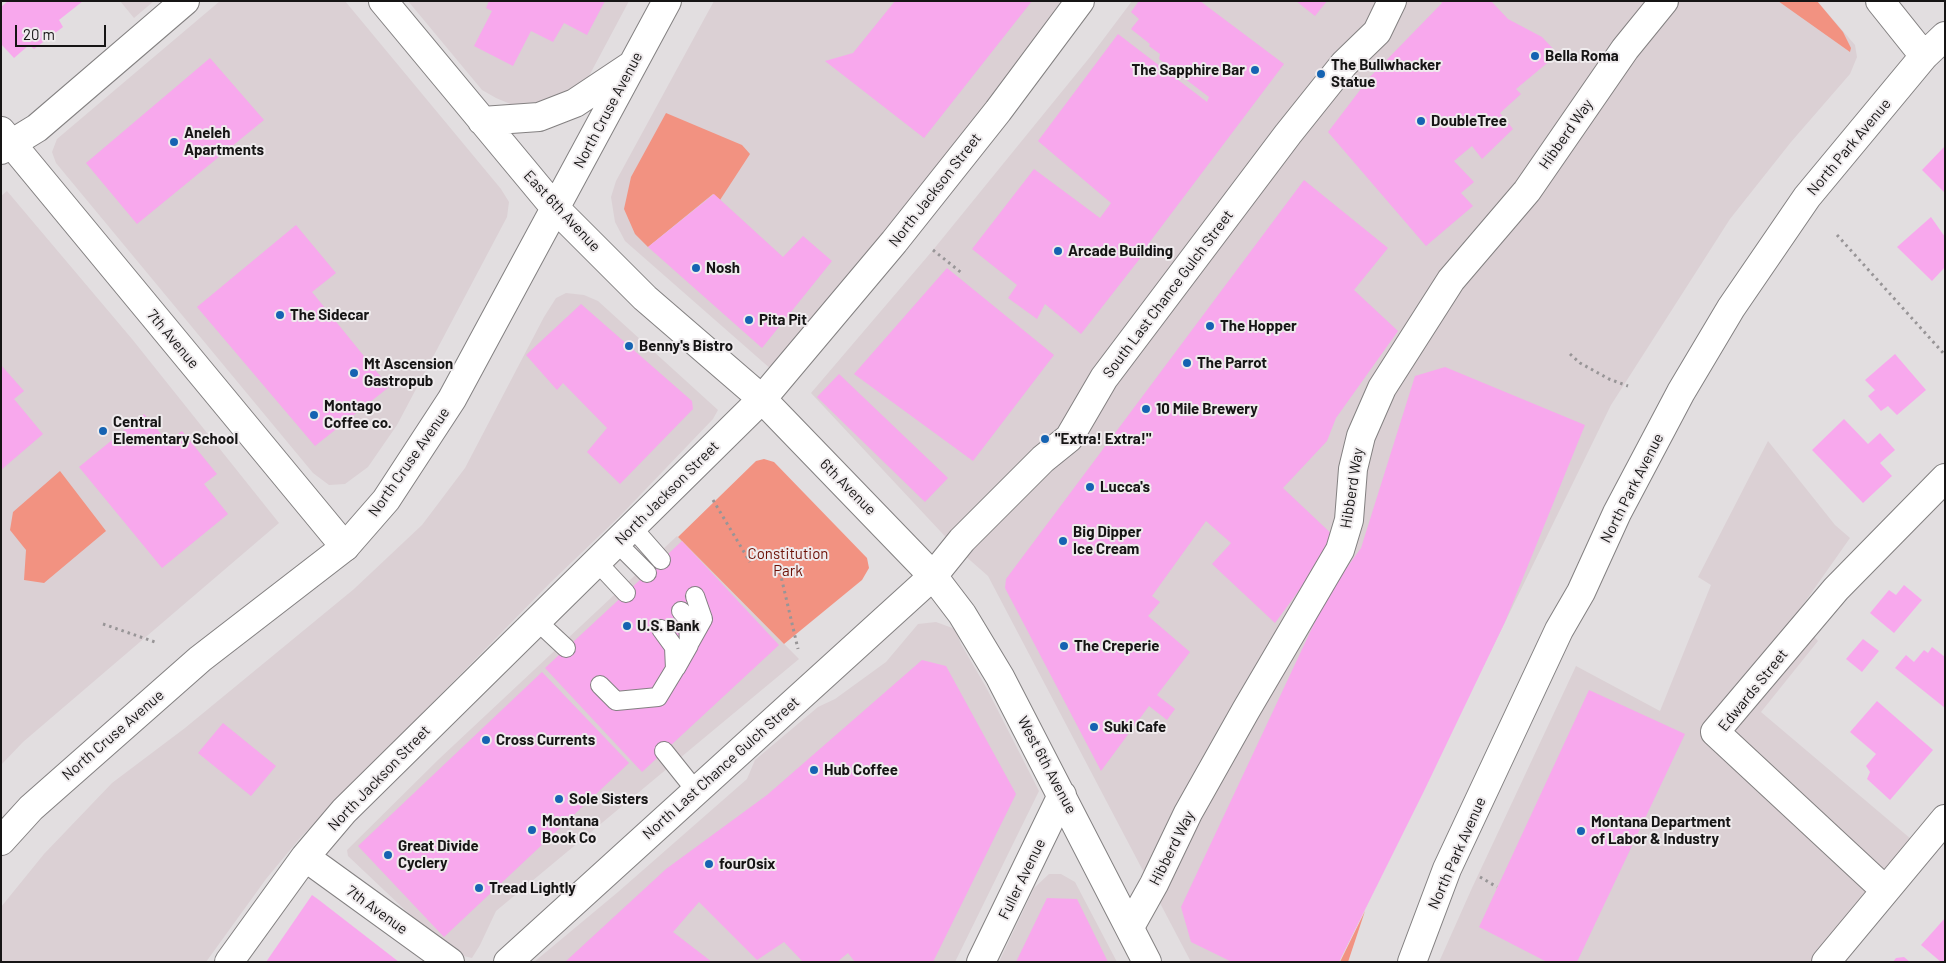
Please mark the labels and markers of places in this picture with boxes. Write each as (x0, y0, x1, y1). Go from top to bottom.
place label: Bella Roma (1545, 47, 1619, 65)
marker: Bella Roma (1529, 50, 1541, 62)
place label: The Bullwhacker Statue (1331, 56, 1441, 91)
place label: The Sapphire Bar (1131, 61, 1245, 79)
marker: The Sapphire Bar (1249, 64, 1261, 76)
marker: The Bullwhacker Statue (1315, 68, 1327, 80)
place label: DoubleTree (1431, 112, 1507, 130)
marker: DoubleTree (1415, 115, 1427, 127)
place label: Aneleh Apartments (184, 124, 264, 159)
marker: Aneleh Apartments (168, 136, 180, 148)
place label: Arcade Building (1068, 242, 1173, 260)
marker: Arcade Building (1052, 245, 1064, 257)
place label: Nosh (706, 259, 740, 277)
marker: Nosh (690, 262, 702, 274)
place label: The Sidecar (290, 306, 369, 324)
marker: The Sidecar (274, 309, 286, 321)
place label: Pita Pit (759, 311, 807, 329)
marker: Pita Pit (743, 314, 755, 326)
place label: The Hopper (1220, 317, 1297, 335)
marker: The Hopper (1204, 320, 1216, 332)
place label: Benny's Bistro (639, 337, 733, 355)
marker: Benny's Bistro (623, 340, 635, 352)
place label: The Parrot (1197, 354, 1267, 372)
place label: Mt Ascension Gastropub (364, 355, 453, 390)
marker: The Parrot (1181, 357, 1193, 369)
marker: Mt Ascension Gastropub (348, 367, 360, 379)
place label: Montago Coffee co. (324, 397, 392, 432)
place label: 10 Mile Brewery (1156, 400, 1258, 418)
marker: 10 Mile Brewery (1140, 403, 1152, 415)
marker: Montago Coffee co. (308, 409, 320, 421)
place label: Central Elementary School (113, 413, 238, 448)
marker: Central Elementary School (97, 425, 109, 437)
place label: "Extra! Extra!" (1055, 430, 1151, 448)
marker: "Extra! Extra!" (1039, 433, 1051, 445)
place label: Lucca's (1100, 478, 1150, 496)
marker: Lucca's (1084, 481, 1096, 493)
place label: Big Dipper Ice Cream (1073, 523, 1141, 558)
marker: Big Dipper Ice Cream (1057, 535, 1069, 547)
place label: U.S. Bank (637, 617, 700, 635)
marker: U.S. Bank (621, 620, 633, 632)
place label: The Creperie (1074, 637, 1159, 655)
marker: The Creperie (1058, 640, 1070, 652)
place label: Suki Cafe (1104, 718, 1166, 736)
marker: Suki Cafe (1088, 721, 1100, 733)
place label: Cross Currents (496, 731, 595, 749)
marker: Cross Currents (480, 734, 492, 746)
place label: Hub Coffee (824, 761, 898, 779)
marker: Hub Coffee (808, 764, 820, 776)
place label: Sole Sisters (569, 790, 648, 808)
marker: Sole Sisters (553, 793, 565, 805)
place label: Montana Book Co (542, 812, 599, 847)
place label: Montana Department of Labor & Industry (1591, 813, 1731, 848)
marker: Montana Book Co (526, 824, 538, 836)
marker: Montana Department of Labor & Industry (1575, 825, 1587, 837)
place label: Great Divide Cyclery (398, 837, 479, 872)
marker: Great Divide Cyclery (382, 849, 394, 861)
place label: fourOsix (719, 855, 775, 873)
marker: fourOsix (703, 858, 715, 870)
place label: Tread Lightly (489, 879, 576, 897)
marker: Tread Lightly (473, 882, 485, 894)

